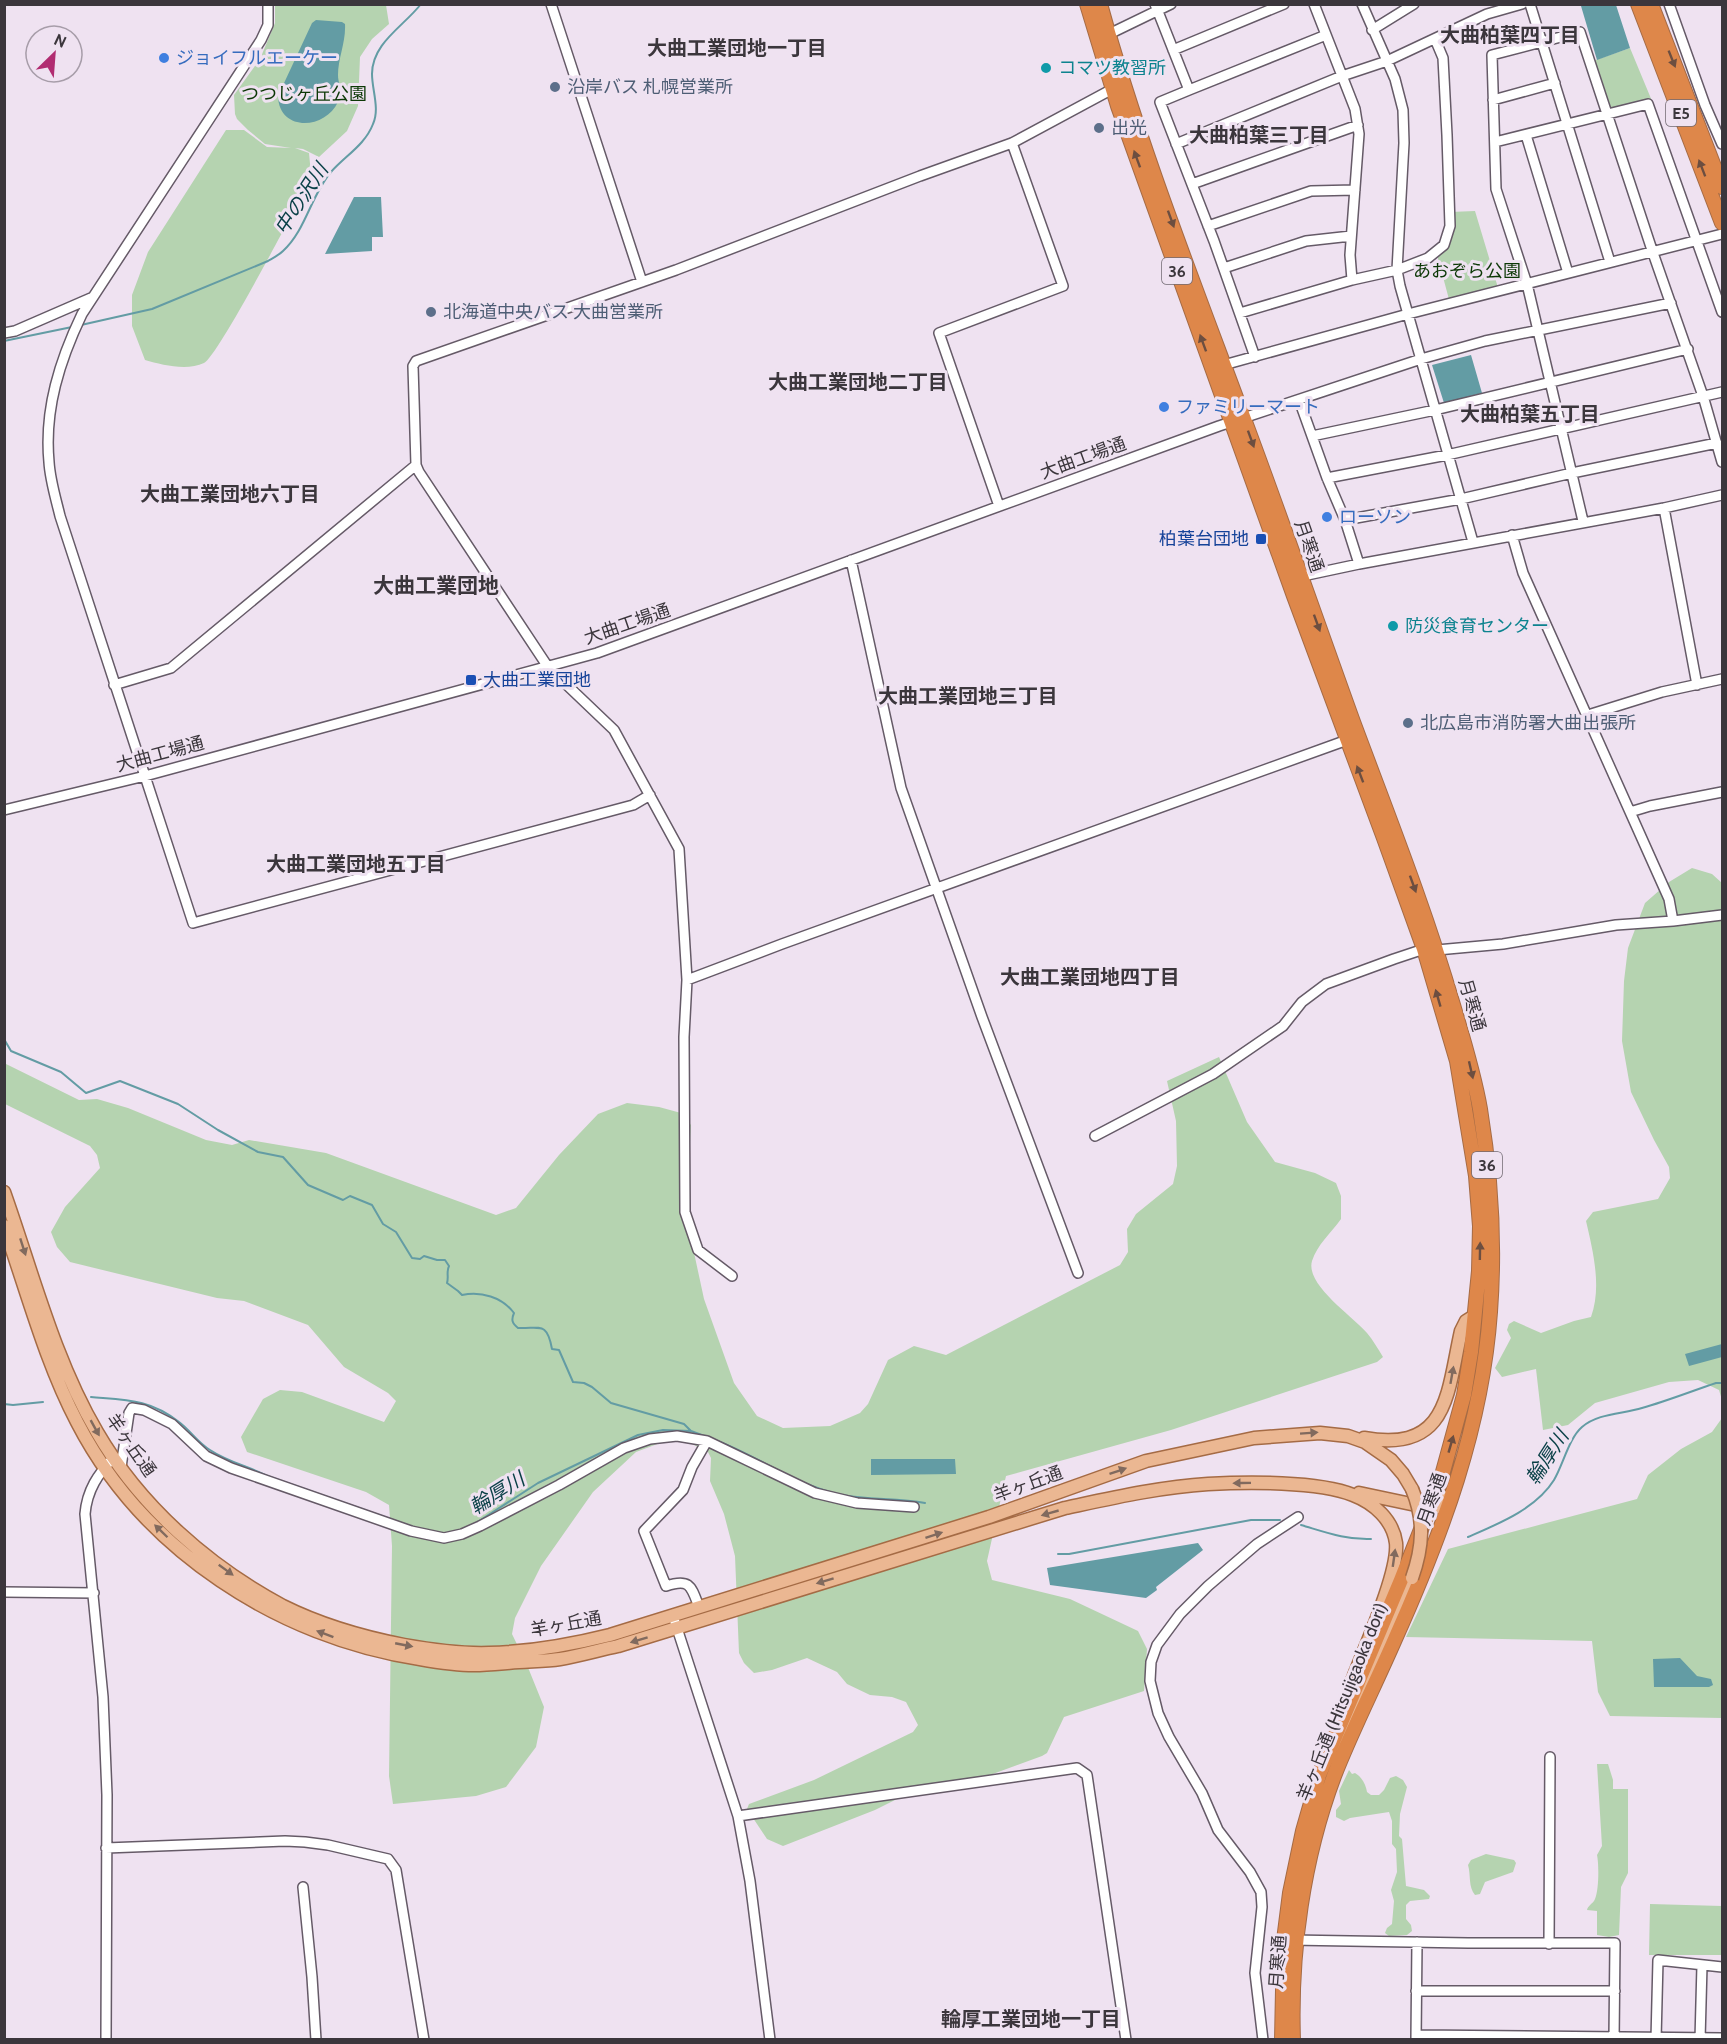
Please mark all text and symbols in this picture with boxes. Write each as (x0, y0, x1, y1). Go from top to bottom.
district label: 大曲柏葉四丁目 (1440, 23, 1580, 47)
north arrow (24, 24, 84, 84)
text: N (51, 30, 69, 52)
district label: 大曲工業団地一丁目 (647, 36, 827, 60)
place label: ジョイフルエーケー (176, 47, 338, 69)
one-way arrow (1668, 50, 1677, 68)
marker: ジョイフルエーケー (157, 51, 171, 65)
place label: コマツ教習所 (1058, 57, 1166, 79)
marker: コマツ教習所 (1039, 61, 1053, 75)
place label: 沿岸バス 札幌営業所 (567, 76, 733, 98)
marker: 沿岸バス 札幌営業所 (548, 80, 562, 94)
park label: つつじヶ丘公園 (241, 83, 367, 105)
road number: E5 (1666, 100, 1696, 126)
place label: 出光 (1111, 117, 1147, 139)
marker: 出光 (1092, 121, 1106, 135)
district label: 大曲柏葉三丁目 (1189, 123, 1329, 147)
one-way arrow (1132, 150, 1142, 168)
water label: 中の沢川 (269, 157, 334, 239)
one-way arrow (1697, 159, 1706, 177)
one-way arrow (1167, 210, 1177, 228)
road number: 36 (1162, 258, 1192, 284)
park label: あおぞら公園 (1413, 260, 1521, 282)
place label: 北海道中央バス 大曲営業所 (443, 301, 663, 323)
marker: 北海道中央バス 大曲営業所 (424, 305, 438, 319)
one-way arrow (1197, 334, 1207, 352)
district label: 大曲工業団地二丁目 (768, 370, 948, 394)
place label: ファミリーマート (1176, 396, 1320, 418)
marker: ファミリーマート (1157, 400, 1171, 414)
district label: 大曲柏葉五丁目 (1460, 402, 1600, 426)
one-way arrow (1247, 430, 1257, 448)
street label: 大曲工場通 (1037, 432, 1129, 484)
district label: 大曲工業団地六丁目 (140, 482, 320, 506)
place label: ローソン (1339, 506, 1411, 528)
marker: ローソン (1320, 510, 1334, 524)
street label: 月寒通 (1290, 517, 1328, 575)
place label: 柏葉台団地 (1159, 528, 1249, 550)
marker: 柏葉台団地 (1254, 532, 1268, 546)
district label: 大曲工業団地 (373, 573, 499, 598)
street label: 大曲工場通 (581, 599, 673, 649)
one-way arrow (1312, 614, 1322, 632)
place label: 防災食育センター (1405, 615, 1549, 637)
marker: 防災食育センター (1386, 619, 1400, 633)
place label: 大曲工業団地 (483, 669, 591, 691)
marker: 大曲工業団地 (464, 673, 478, 687)
district label: 大曲工業団地三丁目 (878, 684, 1058, 708)
place label: 北広島市消防署大曲出張所 (1420, 712, 1636, 734)
marker: 北広島市消防署大曲出張所 (1401, 716, 1415, 730)
street label: 大曲工場通 (114, 732, 206, 776)
one-way arrow (1355, 765, 1365, 783)
district label: 大曲工業団地五丁目 (266, 852, 446, 876)
one-way arrow (1408, 876, 1418, 894)
district label: 大曲工業団地四丁目 (1000, 965, 1180, 989)
street label: 月寒通 (1454, 976, 1490, 1034)
one-way arrow (1433, 989, 1442, 1007)
one-way arrow (1467, 1061, 1477, 1080)
road number: 36 (1472, 1152, 1502, 1178)
one-way arrow (19, 1238, 28, 1256)
one-way arrow (1475, 1242, 1485, 1261)
one-way arrow (1448, 1365, 1457, 1384)
street label: 羊ヶ丘通 (101, 1409, 161, 1481)
one-way arrow (90, 1420, 100, 1437)
water label: 輪厚川 (1521, 1424, 1574, 1489)
one-way arrow (1300, 1429, 1319, 1438)
one-way arrow (1447, 1435, 1456, 1453)
street label: 羊ヶ丘通 (990, 1461, 1066, 1507)
one-way arrow (1110, 1465, 1128, 1475)
water label: 輪厚川 (465, 1466, 530, 1519)
street label: 月寒通 (1413, 1470, 1451, 1528)
one-way arrow (1233, 1478, 1252, 1488)
one-way arrow (1041, 1508, 1059, 1518)
one-way arrow (154, 1524, 169, 1538)
one-way arrow (925, 1529, 943, 1539)
one-way arrow (1390, 1549, 1399, 1568)
one-way arrow (218, 1564, 234, 1576)
one-way arrow (816, 1577, 834, 1586)
street label: 羊ヶ丘通 (Hitsujigaoka dori) (1292, 1600, 1392, 1804)
street label: 羊ヶ丘通 (529, 1607, 603, 1641)
one-way arrow (315, 1629, 333, 1639)
one-way arrow (630, 1636, 648, 1645)
one-way arrow (395, 1641, 414, 1650)
street label: 月寒通 (1265, 1934, 1291, 1990)
district label: 輪厚工業団地一丁目 (941, 2007, 1121, 2031)

